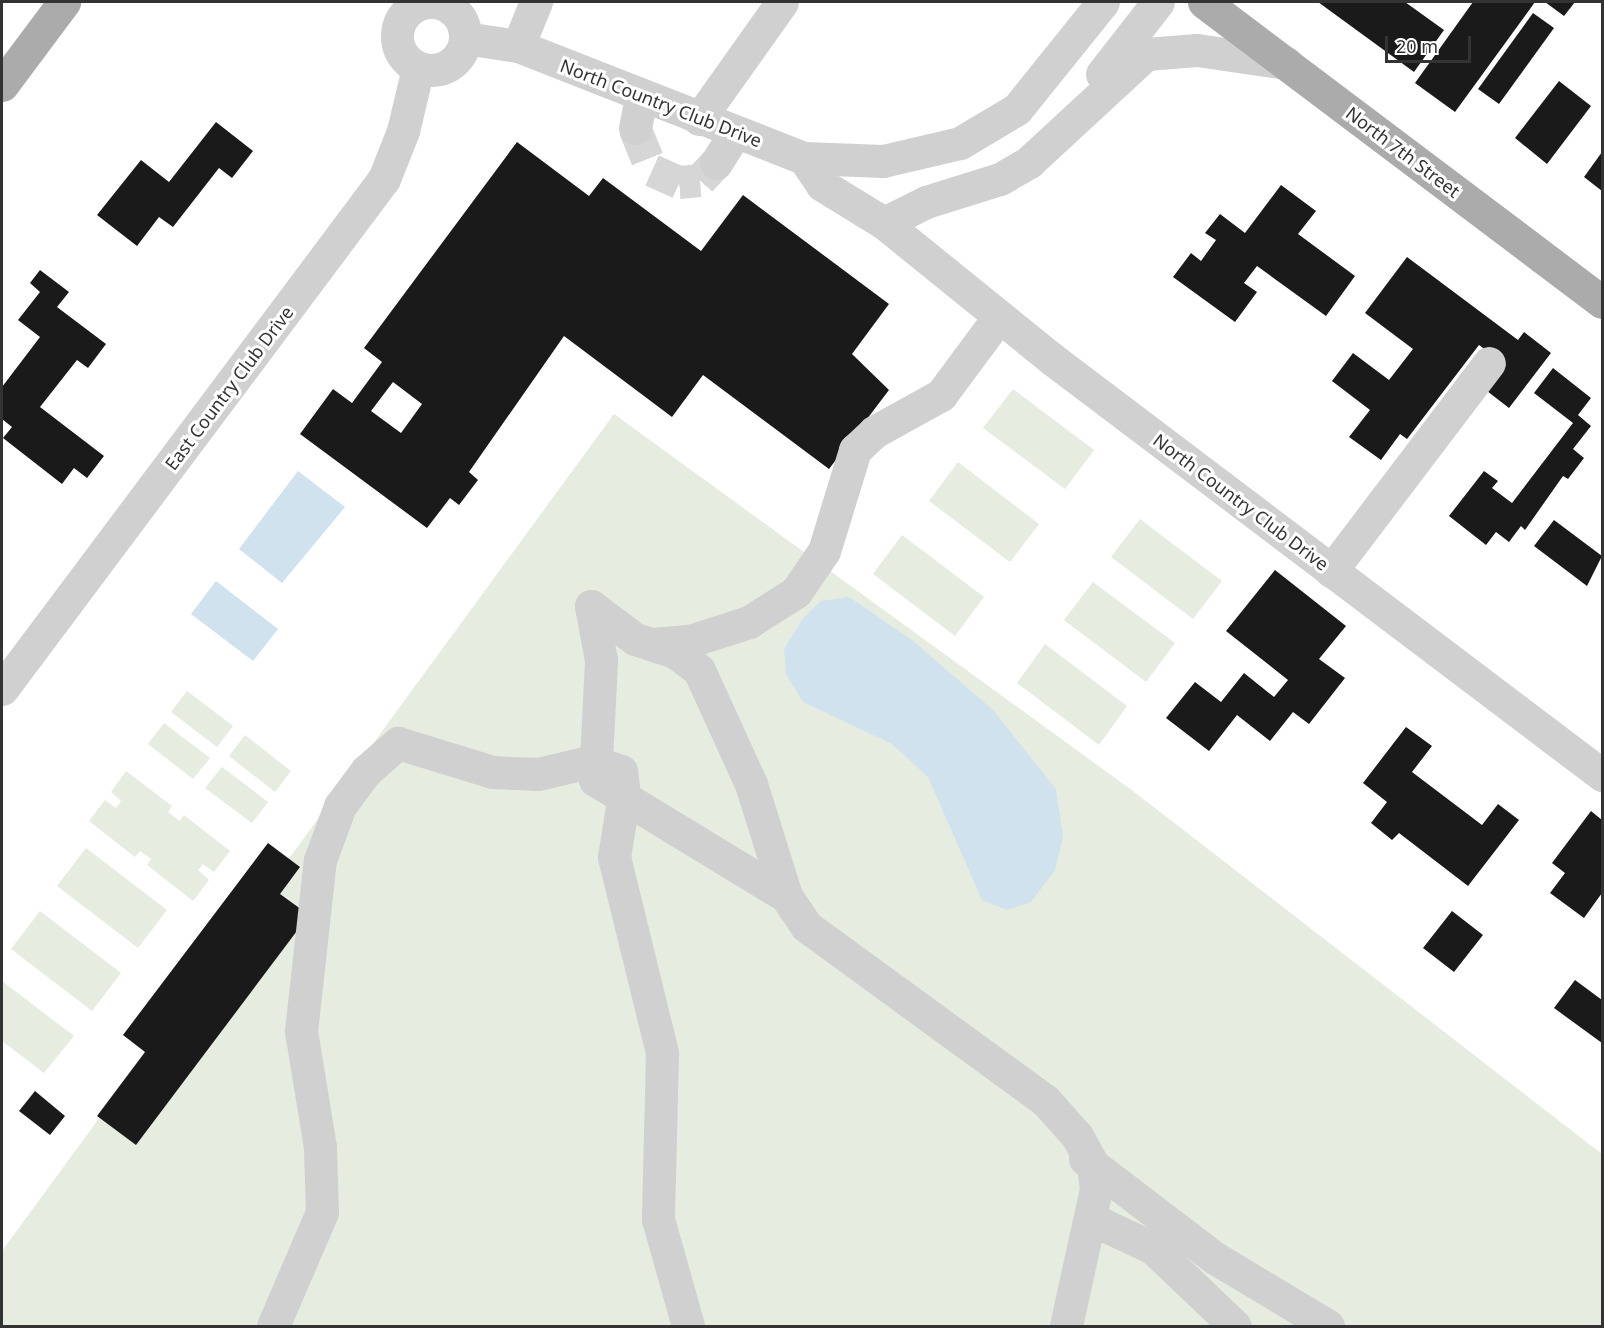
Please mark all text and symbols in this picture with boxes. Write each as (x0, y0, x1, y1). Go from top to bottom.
scale bar (1388, 24, 1474, 62)
text: 20 m (1396, 34, 1438, 58)
street label: North Country Club Drive (557, 55, 765, 151)
street label: North 7th Street (1342, 102, 1464, 202)
street label: East Country Club Drive (160, 302, 298, 474)
street label: North Country Club Drive (1149, 429, 1333, 575)

